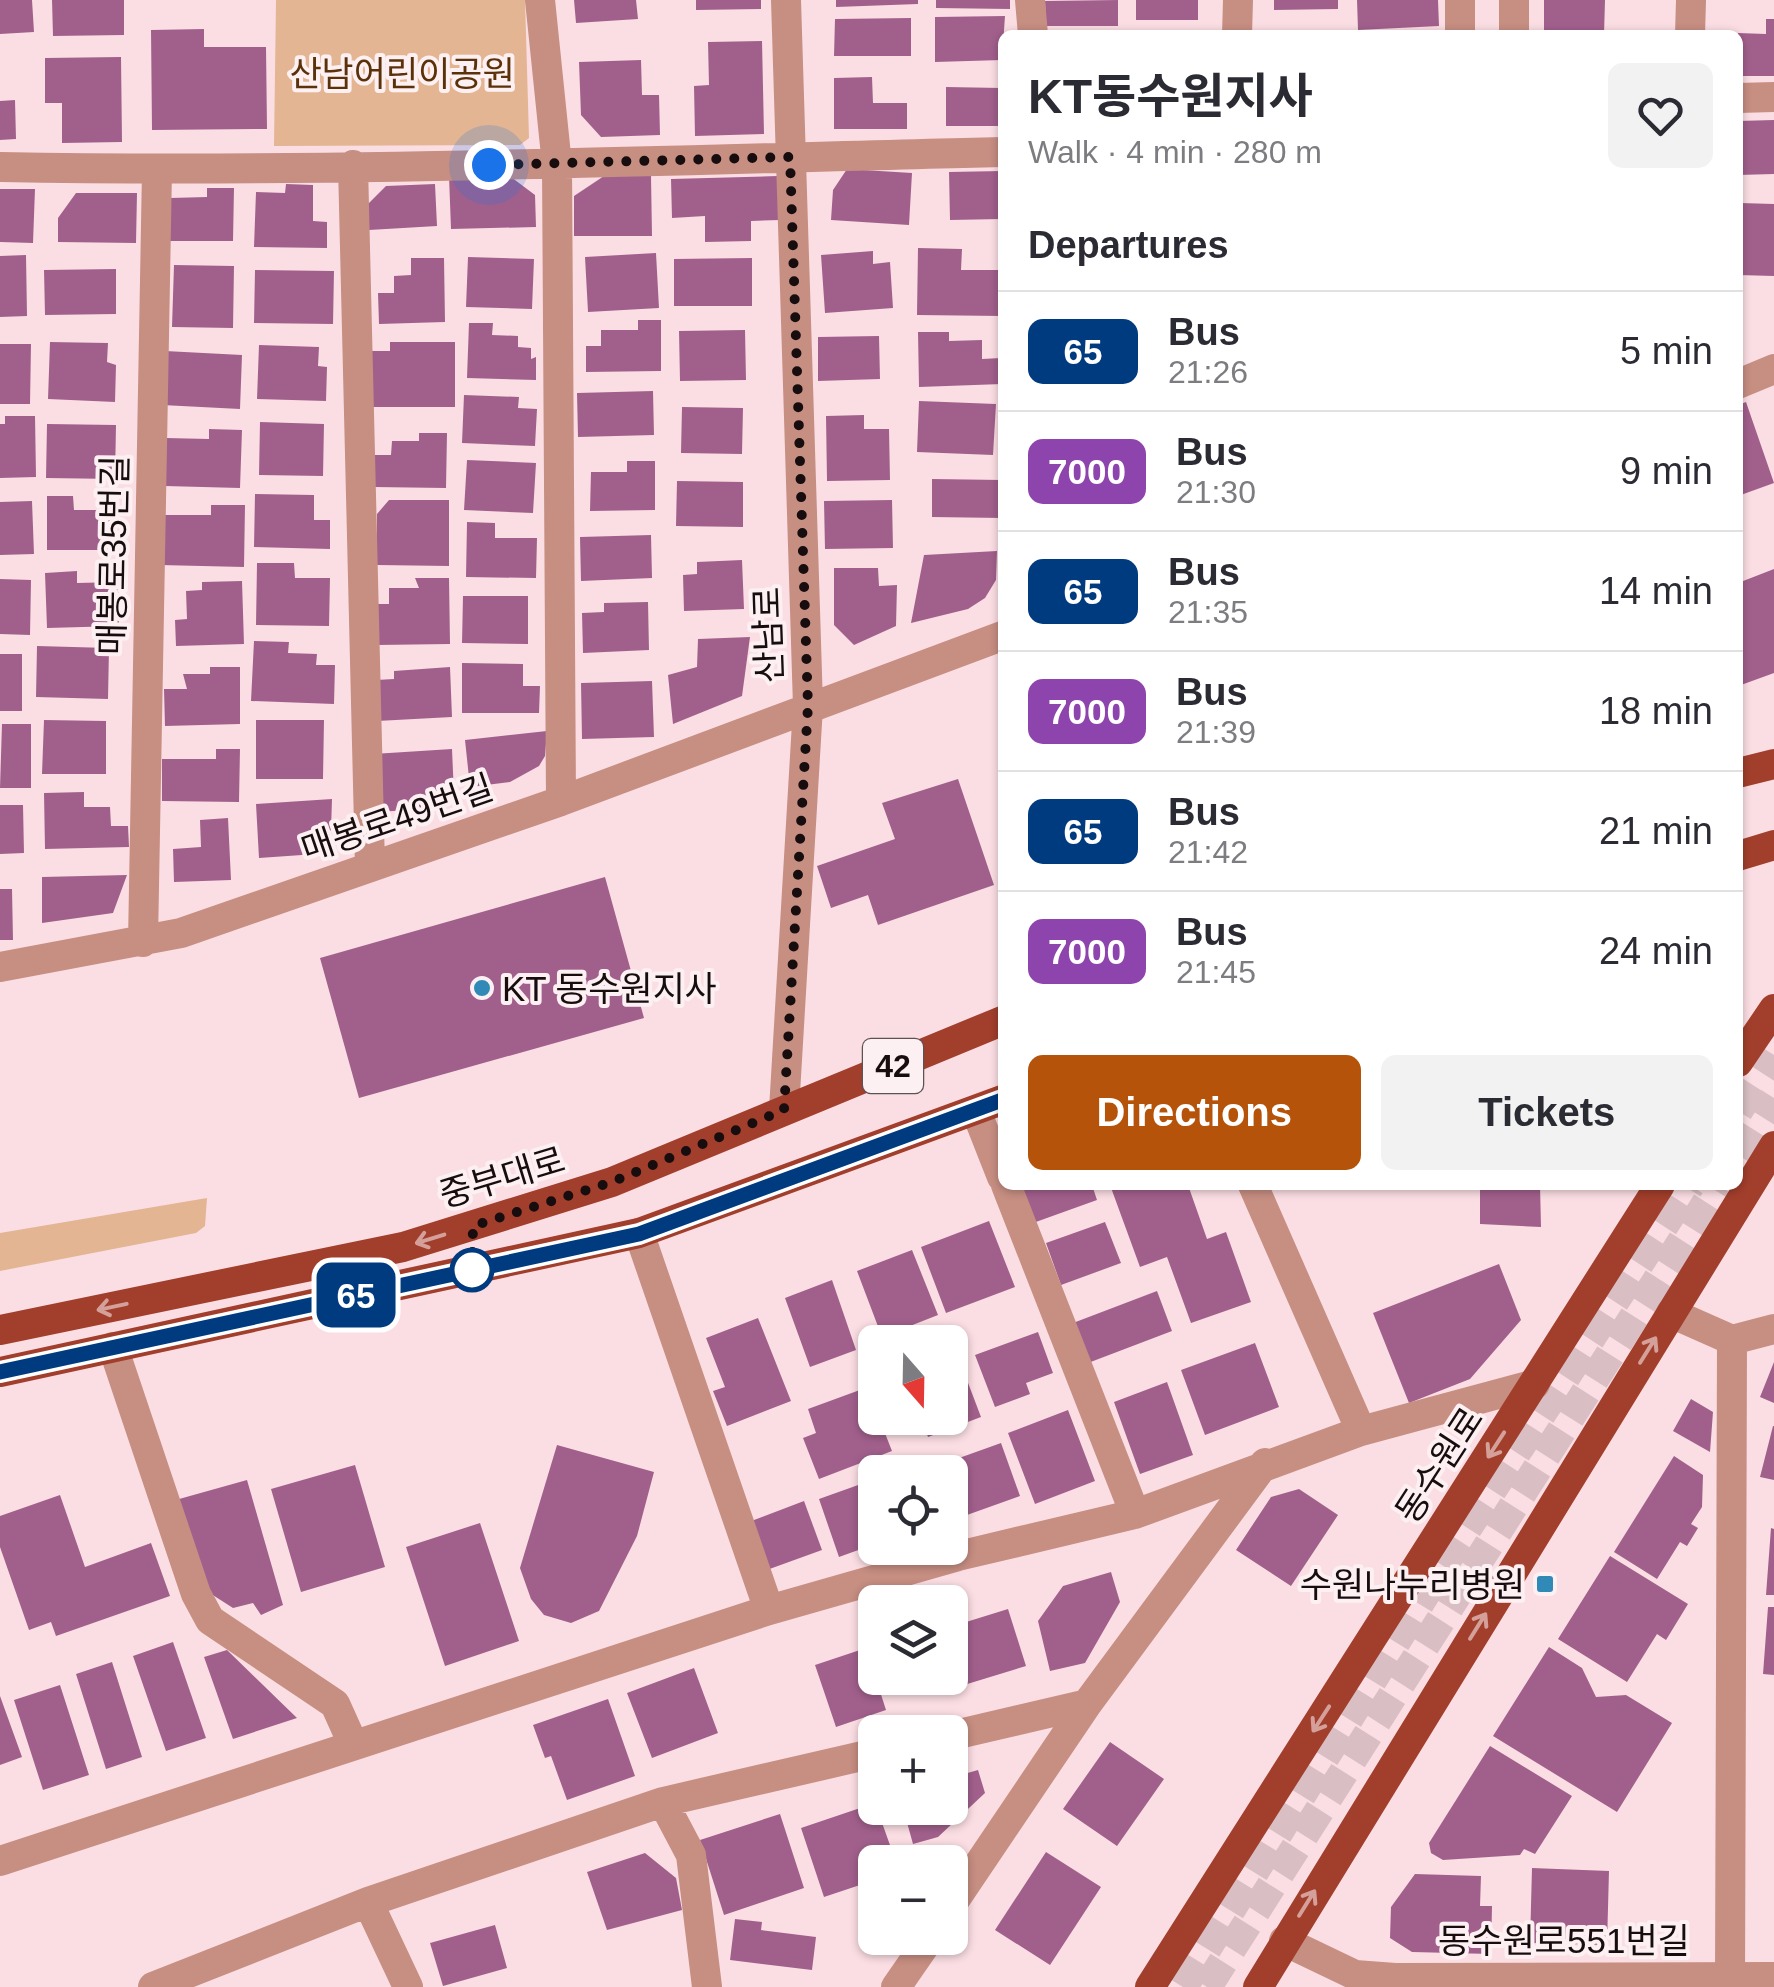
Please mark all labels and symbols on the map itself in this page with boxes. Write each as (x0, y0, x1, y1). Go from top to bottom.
park label: 산남어린이공원 (289, 54, 515, 93)
your location (464, 140, 514, 190)
street label: 매봉로35번길 (92, 455, 134, 655)
street label: 산남로 (747, 586, 789, 684)
street label: 매봉로49번길 (296, 767, 498, 869)
place label: KT 동수원지사 (502, 969, 717, 1008)
marker: KT 동수원지사 (471, 977, 493, 999)
road number: 42 (863, 1039, 923, 1093)
street label: 중부대로 (435, 1140, 569, 1214)
one-way arrow (415, 1231, 446, 1249)
unlabelled marker (451, 1249, 493, 1291)
line badge: 65 (311, 1262, 401, 1328)
one-way arrow (97, 1299, 129, 1318)
north arrow (858, 1325, 968, 1435)
one-way arrow (1638, 1336, 1658, 1364)
street label: 동수원로 (1388, 1400, 1490, 1530)
one-way arrow (1485, 1430, 1506, 1459)
place label: 수원나누리병원 (1300, 1565, 1525, 1604)
marker: 수원나누리병원 (1534, 1573, 1556, 1595)
one-way arrow (1467, 1612, 1488, 1641)
one-way arrow (1311, 1704, 1331, 1733)
one-way arrow (1297, 1889, 1317, 1918)
street label: 동수원로551번길 (1438, 1921, 1690, 1960)

